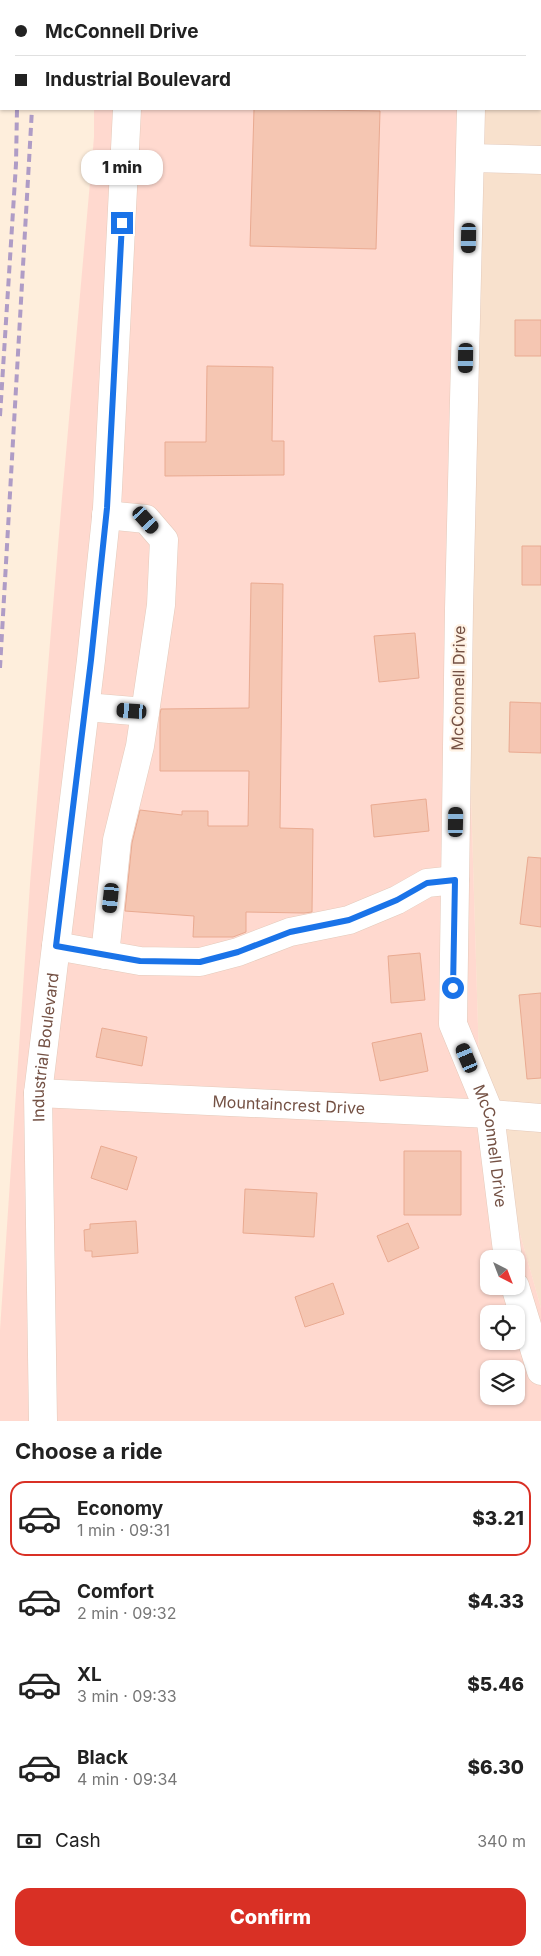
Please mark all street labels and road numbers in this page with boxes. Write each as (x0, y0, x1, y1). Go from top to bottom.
street label: McConnell Drive (447, 625, 469, 751)
street label: Industrial Boulevard (28, 972, 63, 1122)
street label: McConnell Drive (469, 1081, 512, 1209)
street label: Mountaincrest Drive (212, 1091, 365, 1118)

